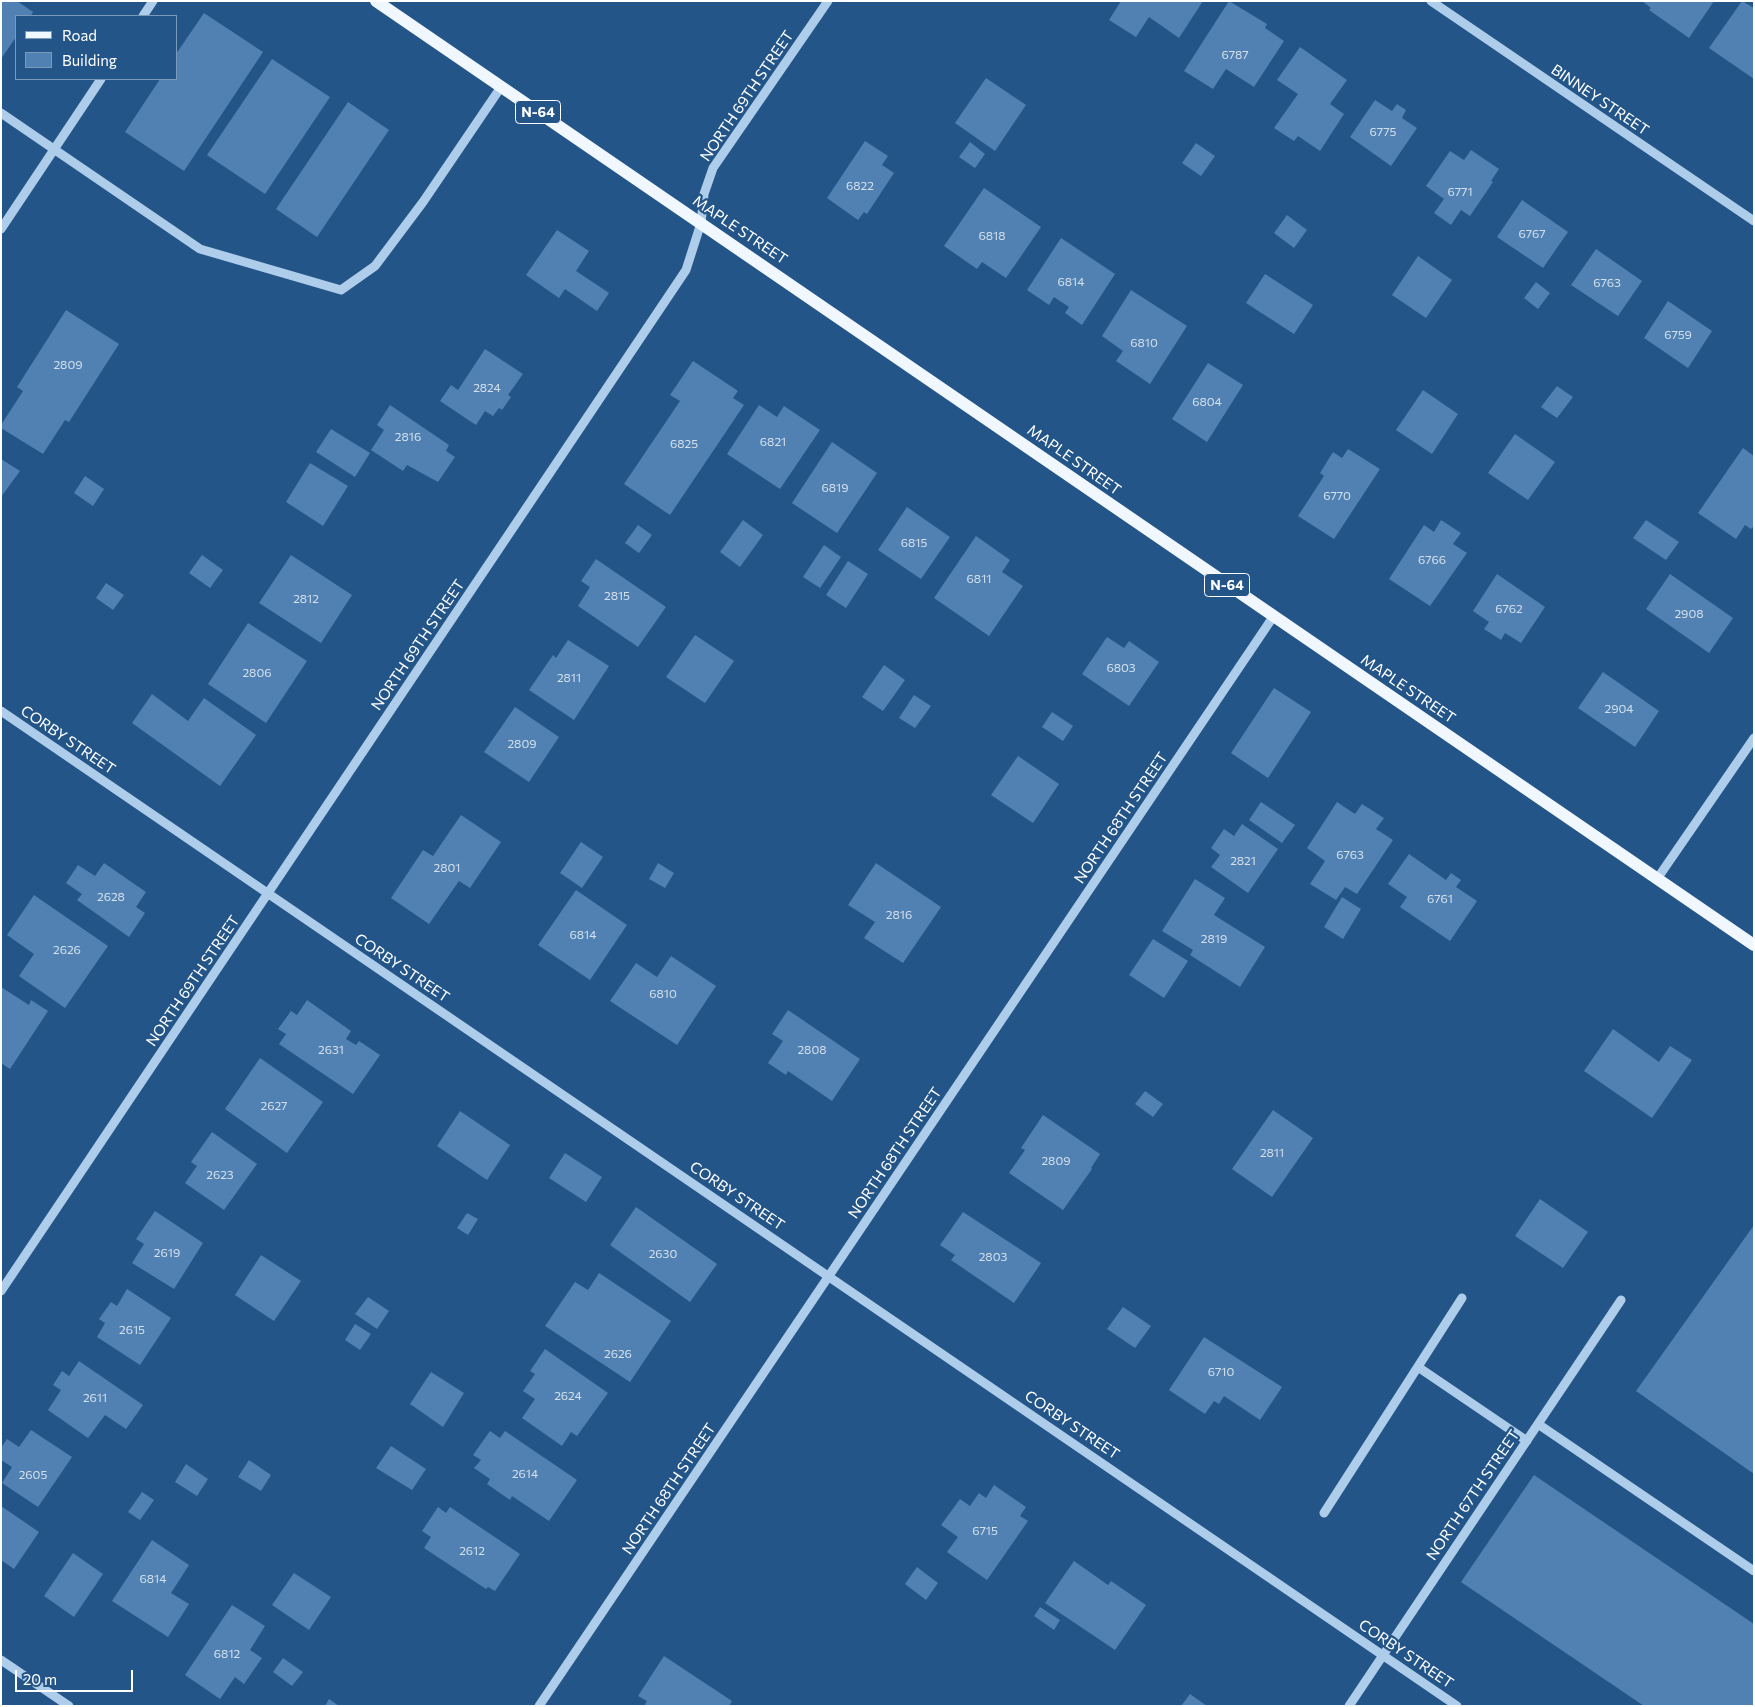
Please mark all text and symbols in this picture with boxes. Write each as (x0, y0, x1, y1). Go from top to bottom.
legend (15, 15, 178, 80)
text: Road (62, 26, 97, 44)
street label: NORTH 69TH STREET (696, 27, 798, 165)
house number: 6787 (1221, 48, 1249, 62)
text: Building (62, 51, 117, 69)
street label: BINNEY STREET (1548, 61, 1652, 139)
road number: N-64 (516, 100, 560, 124)
house number: 6775 (1370, 125, 1396, 139)
house number: 6822 (846, 179, 874, 193)
house number: 6771 (1447, 185, 1473, 199)
street label: MAPLE STREET (689, 192, 791, 268)
house number: 6767 (1518, 227, 1546, 241)
house number: 6818 (979, 229, 1005, 243)
house number: 6814 (1058, 275, 1084, 289)
house number: 6763 (1593, 276, 1621, 290)
house number: 6759 (1664, 328, 1692, 342)
house number: 6810 (1130, 336, 1158, 350)
house number: 2809 (53, 358, 83, 372)
house number: 2824 (473, 381, 501, 395)
house number: 6804 (1192, 395, 1222, 409)
street label: MAPLE STREET (1024, 421, 1124, 499)
house number: 2816 (395, 430, 421, 444)
house number: 6821 (760, 435, 786, 449)
house number: 6825 (670, 437, 698, 451)
house number: 6819 (822, 481, 848, 495)
house number: 6770 (1323, 489, 1351, 503)
house number: 6815 (901, 536, 927, 550)
house number: 6766 (1418, 553, 1446, 567)
house number: 6811 (967, 572, 991, 586)
road number: N-64 (1204, 574, 1250, 596)
street label: NORTH 69TH STREET (367, 576, 469, 714)
house number: 2815 (604, 589, 630, 603)
house number: 2812 (293, 592, 319, 606)
house number: 6762 (1495, 602, 1523, 616)
house number: 2908 (1674, 607, 1704, 621)
street label: MAPLE STREET (1357, 651, 1459, 727)
house number: 6803 (1106, 661, 1136, 675)
house number: 2806 (242, 666, 272, 680)
house number: 2811 (557, 671, 581, 685)
street label: CORBY STREET (17, 702, 119, 778)
house number: 2904 (1605, 702, 1633, 716)
house number: 2809 (507, 737, 537, 751)
street label: NORTH 68TH STREET (1070, 749, 1172, 887)
house number: 6763 (1336, 848, 1364, 862)
house number: 2821 (1230, 854, 1256, 868)
house number: 2801 (434, 861, 460, 875)
house number: 2628 (97, 890, 125, 904)
house number: 6761 (1427, 892, 1453, 906)
house number: 2816 (886, 908, 912, 922)
street label: NORTH 69TH STREET (142, 912, 244, 1050)
house number: 6814 (570, 928, 596, 942)
street label: CORBY STREET (351, 930, 453, 1006)
house number: 2819 (1201, 932, 1227, 946)
house number: 2626 (53, 943, 81, 957)
house number: 6810 (649, 987, 677, 1001)
house number: 2631 (318, 1043, 344, 1057)
house number: 2808 (797, 1043, 827, 1057)
street label: NORTH 68TH STREET (844, 1084, 946, 1222)
house number: 2627 (261, 1099, 287, 1113)
house number: 2811 (1260, 1146, 1284, 1160)
house number: 2809 (1041, 1154, 1071, 1168)
street label: CORBY STREET (686, 1158, 788, 1234)
house number: 2623 (206, 1168, 234, 1182)
house number: 2619 (154, 1246, 180, 1260)
house number: 2630 (649, 1247, 677, 1261)
house number: 2803 (979, 1250, 1007, 1264)
house number: 2615 (119, 1323, 145, 1337)
house number: 2626 (604, 1347, 632, 1361)
house number: 6710 (1208, 1365, 1234, 1379)
street label: CORBY STREET (1021, 1387, 1123, 1463)
house number: 2624 (554, 1389, 582, 1403)
house number: 2611 (83, 1391, 107, 1405)
street label: NORTH 68TH STREET (618, 1420, 720, 1558)
street label: NORTH 67TH STREET (1423, 1426, 1523, 1564)
house number: 2614 (512, 1467, 538, 1481)
house number: 2605 (19, 1468, 47, 1482)
house number: 6715 (972, 1524, 998, 1538)
house number: 2612 (459, 1544, 485, 1558)
house number: 6814 (140, 1572, 166, 1586)
street label: CORBY STREET (1355, 1616, 1457, 1692)
house number: 6812 (214, 1647, 240, 1661)
scale bar (18, 1660, 135, 1692)
text: 20 m (23, 1670, 57, 1688)

